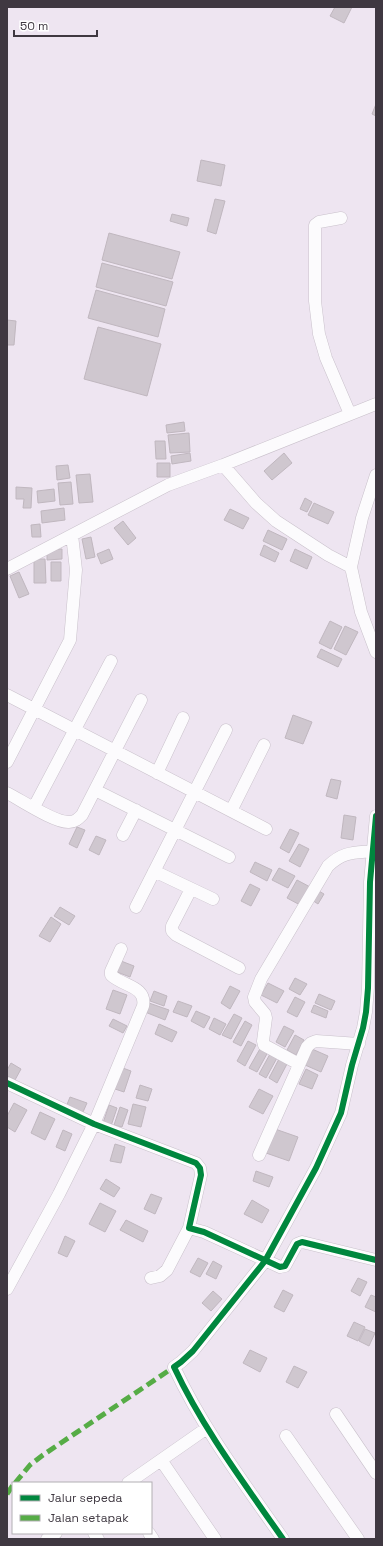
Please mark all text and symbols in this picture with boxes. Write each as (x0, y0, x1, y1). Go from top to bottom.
scale bar (14, 12, 97, 38)
text: 50 m (20, 18, 48, 34)
legend (12, 1482, 152, 1534)
text: Jalur sepeda (48, 1490, 123, 1506)
text: Jalan setapak (48, 1510, 129, 1526)

